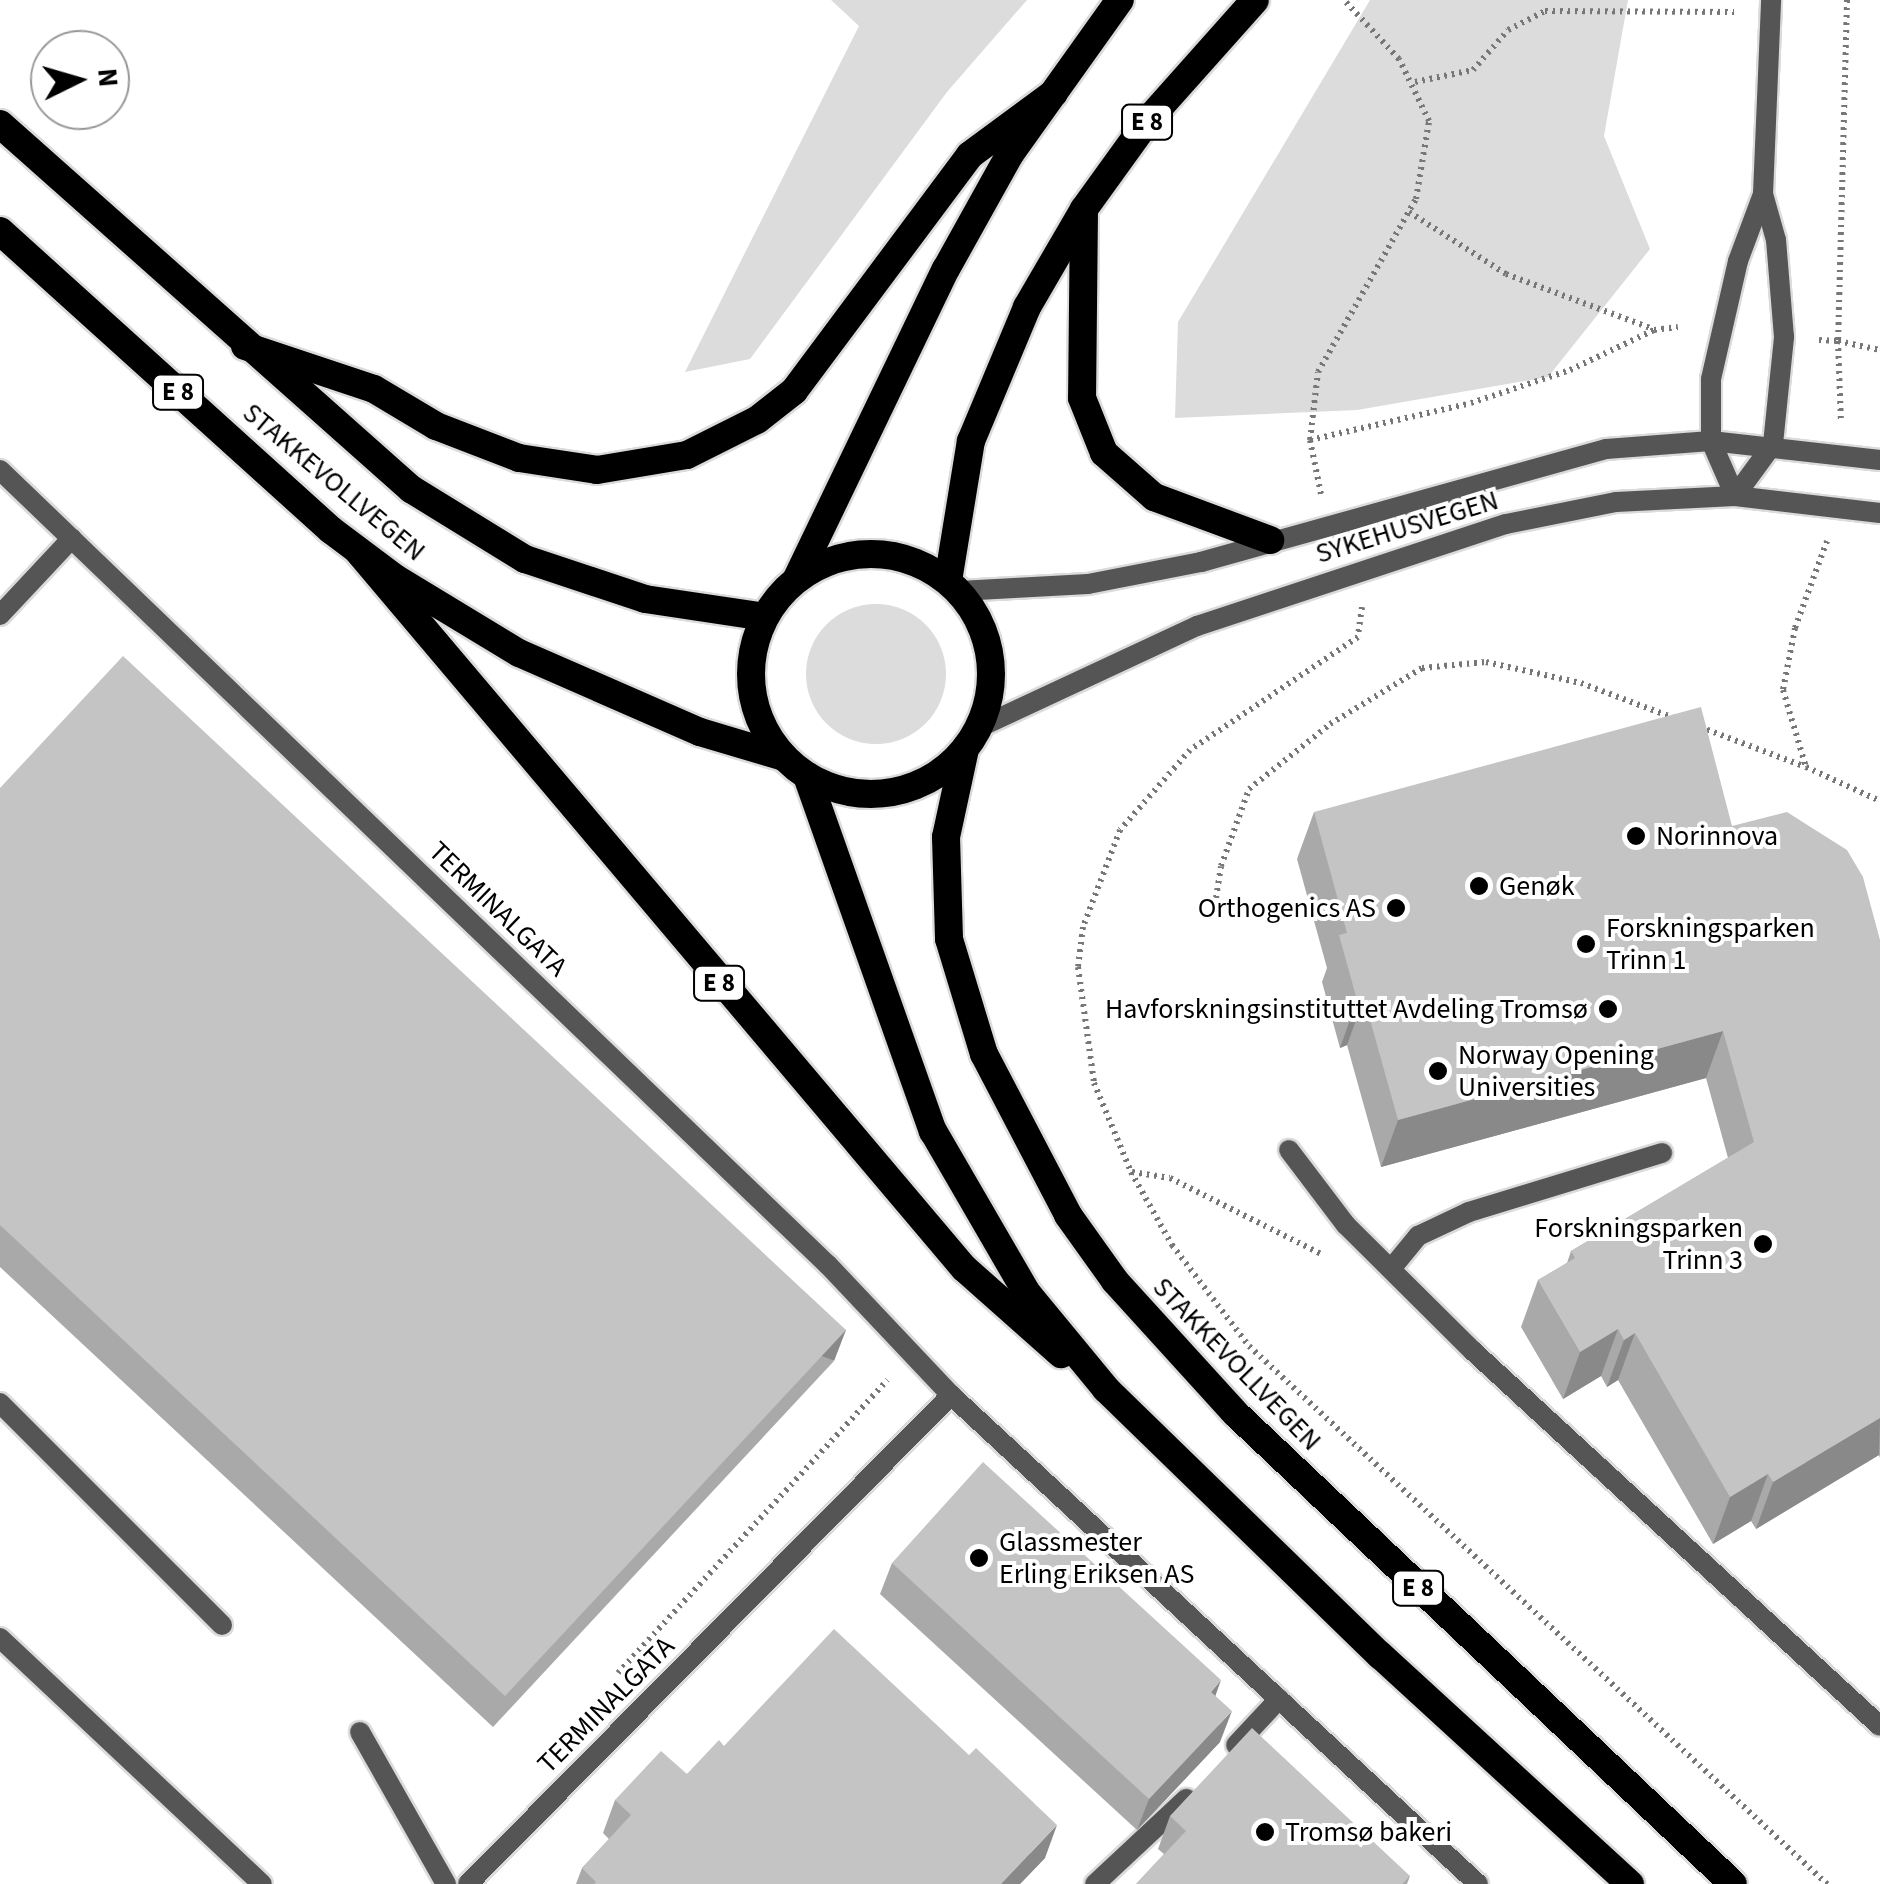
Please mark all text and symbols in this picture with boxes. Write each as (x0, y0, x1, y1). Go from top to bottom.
north arrow (30, 30, 130, 130)
text: N (87, 67, 129, 89)
road number: E 8 (1120, 102, 1174, 142)
road number: E 8 (150, 372, 206, 412)
street label: STAKKEVOLLVEGEN (236, 396, 432, 568)
street label: SYKEHUSVEGEN (1312, 483, 1502, 571)
place label: Norinnova (1656, 819, 1778, 853)
marker: Norinnova (1625, 825, 1647, 847)
street label: TERMINALGATA (422, 835, 574, 983)
place label: Genøk (1499, 869, 1575, 903)
marker: Genøk (1468, 875, 1490, 897)
place label: Orthogenics AS (1198, 891, 1376, 925)
marker: Orthogenics AS (1385, 897, 1407, 919)
place label: Forskningsparken Trinn 1 (1606, 911, 1815, 977)
marker: Forskningsparken Trinn 1 (1575, 933, 1597, 955)
road number: E 8 (692, 963, 746, 1003)
place label: Havforskningsinstituttet Avdeling Tromsø (1105, 992, 1588, 1026)
marker: Havforskningsinstituttet Avdeling Tromsø (1597, 998, 1619, 1020)
place label: Norway Opening Universities (1458, 1038, 1654, 1104)
marker: Norway Opening Universities (1427, 1060, 1449, 1082)
place label: Forskningsparken Trinn 3 (1534, 1211, 1743, 1277)
marker: Forskningsparken Trinn 3 (1752, 1233, 1774, 1255)
street label: STAKKEVOLLVEGEN (1146, 1270, 1328, 1458)
place label: Glassmester Erling Eriksen AS (999, 1525, 1194, 1591)
marker: Glassmester Erling Eriksen AS (968, 1547, 990, 1569)
road number: E 8 (1390, 1568, 1446, 1608)
street label: TERMINALGATA (531, 1630, 681, 1780)
place label: Tromsø bakeri (1285, 1815, 1452, 1849)
marker: Tromsø bakeri (1254, 1821, 1276, 1843)

